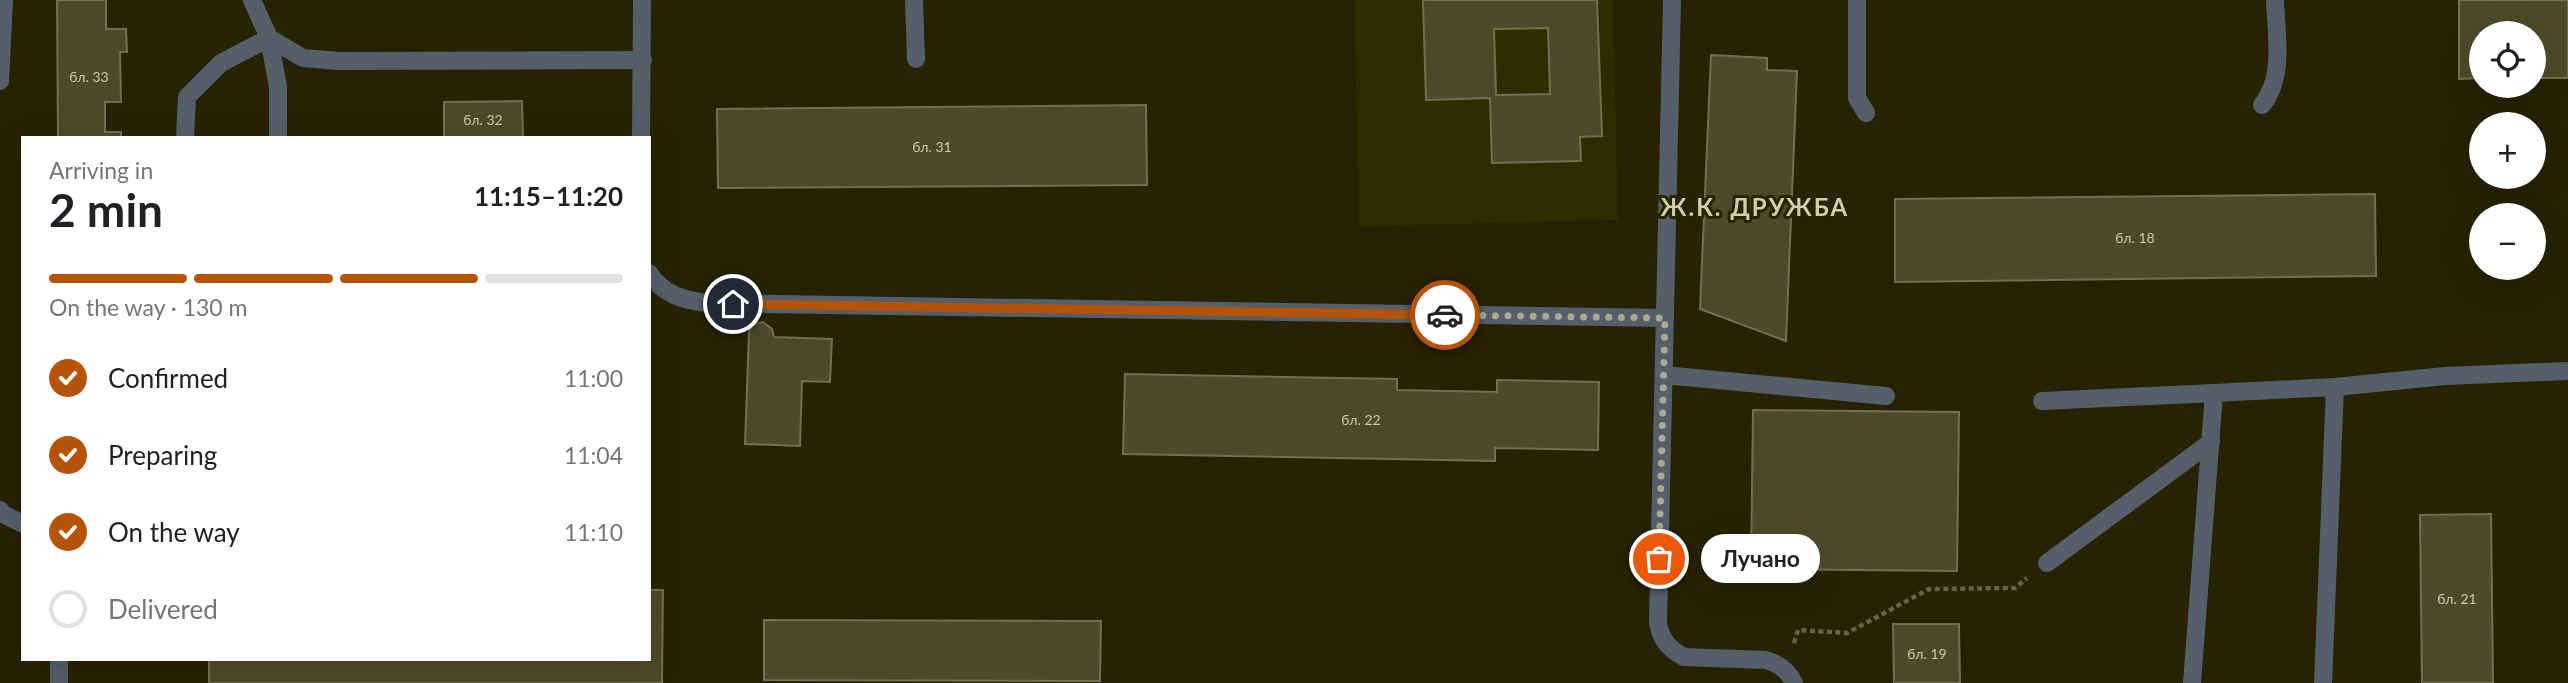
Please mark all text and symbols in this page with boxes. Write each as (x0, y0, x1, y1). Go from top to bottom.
map controls (2469, 21, 2546, 280)
button: locate (2469, 21, 2546, 98)
house number: бл. 33 (69, 68, 109, 85)
house number: бл. 32 (463, 111, 503, 128)
button: + (2469, 112, 2546, 189)
house number: бл. 31 (912, 138, 952, 155)
text: Arriving in (49, 156, 153, 184)
text: 11:15–11:20 (474, 180, 623, 212)
text: 2 min (49, 182, 163, 237)
district label: Ж.К. ДРУЖБА (1661, 192, 1849, 221)
button: − (2469, 203, 2546, 280)
house number: бл. 18 (2115, 229, 2155, 246)
pin (703, 274, 763, 334)
courier (1410, 280, 1480, 350)
icon: home (714, 285, 752, 323)
text: On the way · 130 m (49, 293, 248, 321)
icon: car (1426, 296, 1464, 334)
icon: check (49, 359, 87, 397)
text: Confirmed (108, 362, 228, 394)
text: 11:00 (564, 364, 623, 392)
house number: бл. 22 (1341, 411, 1381, 428)
icon: check (49, 436, 87, 474)
text: Preparing (108, 439, 217, 471)
text: 11:04 (564, 441, 623, 469)
icon: check (49, 513, 87, 551)
text: On the way (108, 516, 240, 548)
text: 11:10 (564, 518, 623, 546)
pin (1629, 529, 1689, 589)
callout: Лучано (1701, 534, 1820, 584)
icon: bag (1640, 540, 1678, 578)
text: Лучано (1721, 544, 1800, 572)
house number: бл. 21 (2437, 590, 2477, 607)
text: Delivered (108, 593, 218, 625)
house number: бл. 19 (1907, 645, 1947, 662)

